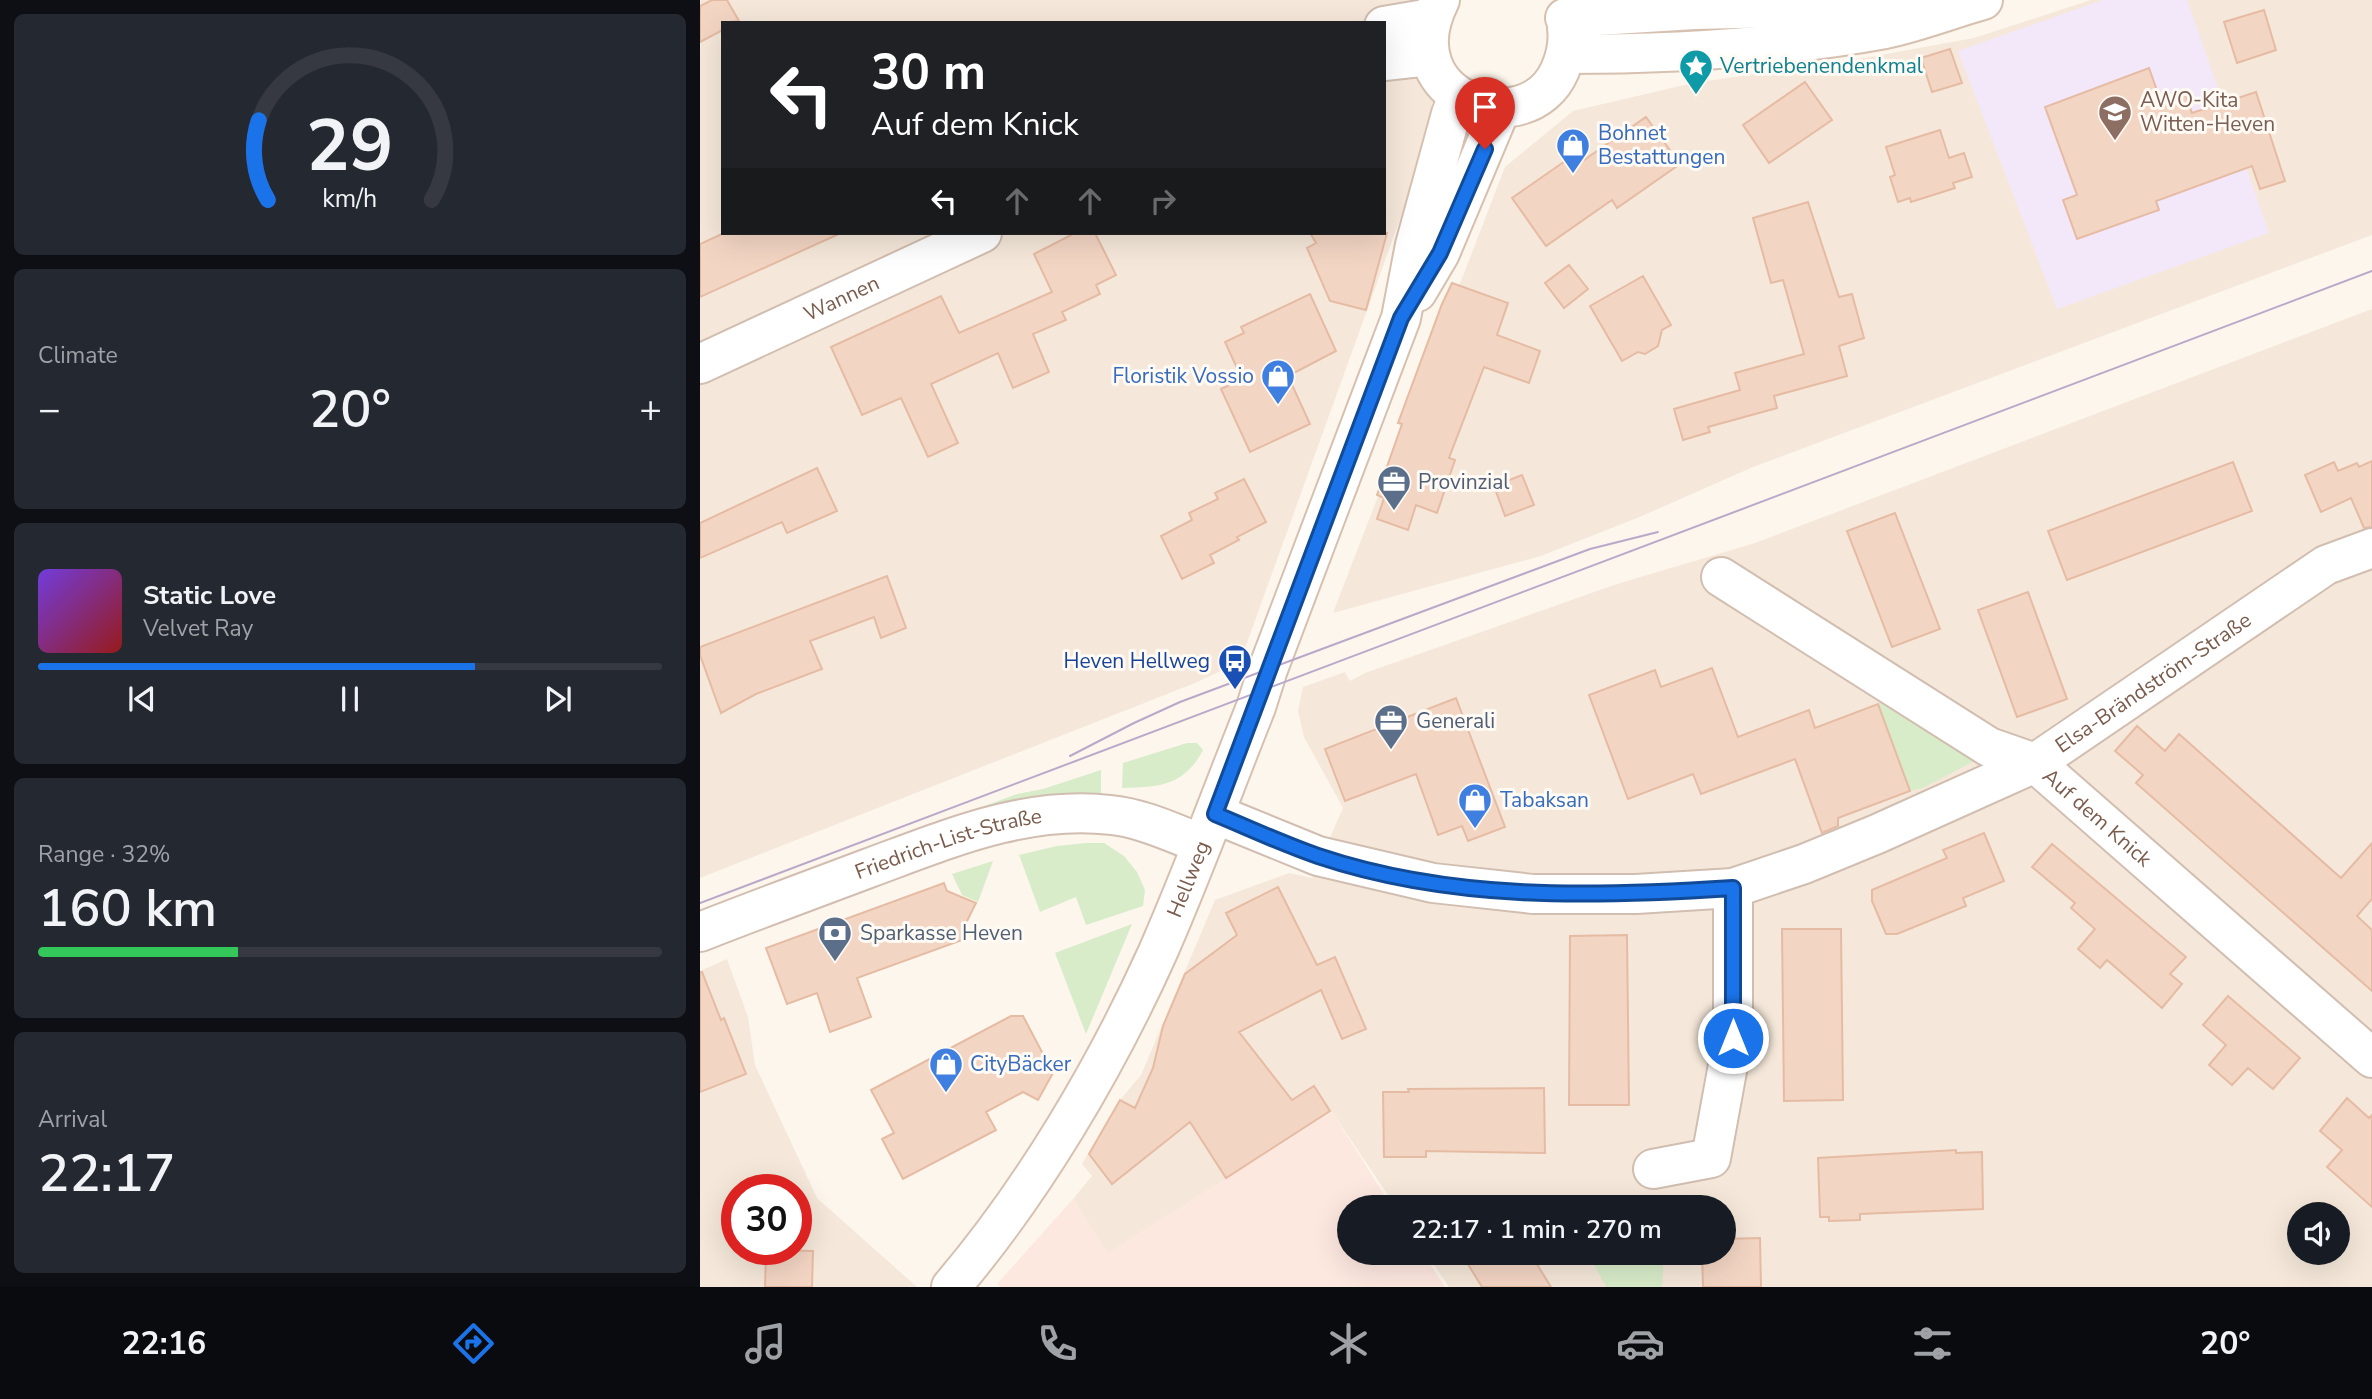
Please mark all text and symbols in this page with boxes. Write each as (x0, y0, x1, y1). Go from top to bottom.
text: 30 m (871, 39, 986, 106)
place icon: Vertriebenendenkmal (1677, 47, 1715, 96)
icon: left (756, 49, 847, 140)
place label: Vertriebenendenkmal (1719, 52, 1924, 80)
pin (1455, 77, 1515, 149)
place label: AWO-Kita Witten-Heven (2140, 86, 2275, 138)
icon: arrive (1466, 88, 1504, 126)
school or university icon: AWO-Kita Witten-Heven (2096, 93, 2134, 142)
text: 29 (306, 97, 394, 197)
text: Auf dem Knick (871, 103, 1079, 146)
place label: Bohnet Bestattungen (1598, 119, 1725, 171)
shop icon: Bohnet Bestattungen (1554, 126, 1592, 175)
text: km/h (322, 182, 378, 216)
icon: left (925, 182, 963, 220)
icon: ahead (998, 182, 1036, 220)
icon: ahead (1071, 182, 1109, 220)
icon: right (1144, 182, 1182, 220)
street label: Wannen (799, 269, 884, 328)
text: Climate (38, 340, 118, 371)
shop icon: Floristik Vossio (1259, 357, 1297, 406)
place label: Floristik Vossio (1113, 362, 1254, 390)
text: 20° (309, 374, 391, 445)
text: − (38, 384, 61, 435)
text: + (639, 384, 662, 435)
office icon: Provinzial (1375, 463, 1413, 512)
place label: Provinzial (1418, 468, 1510, 496)
text: Static Love (143, 578, 276, 613)
street label: Elsa-Brändström-Straße (2050, 606, 2257, 759)
text: Velvet Ray (143, 613, 253, 644)
bus stop icon: Heven Hellweg (1216, 642, 1254, 691)
place label: Heven Hellweg (1063, 647, 1210, 675)
icon: previous (123, 680, 161, 718)
icon: pause (331, 680, 369, 718)
icon: next (539, 680, 577, 718)
office icon: Generali (1372, 702, 1410, 751)
place label: Generali (1416, 707, 1495, 735)
street label: Auf dem Knick (2037, 762, 2158, 873)
shop icon: Tabaksan (1456, 781, 1494, 830)
place label: Tabaksan (1500, 786, 1589, 814)
street label: Friedrich-List-Straße (851, 802, 1044, 886)
street label: Hellweg (1160, 837, 1216, 922)
text: Range · 32% (38, 839, 170, 870)
text: 160 km (38, 873, 217, 944)
bank icon: Sparkasse Heven (816, 914, 854, 963)
place label: Sparkasse Heven (860, 919, 1023, 947)
position arrow (1696, 1001, 1770, 1075)
shop icon: CityBäcker (927, 1045, 965, 1094)
place label: CityBäcker (970, 1050, 1072, 1078)
text: Arrival (38, 1104, 107, 1135)
text: 22:17 (38, 1138, 175, 1209)
speed limit sign: 30 (721, 1174, 812, 1265)
map controls (2287, 1202, 2350, 1265)
button: sound (2287, 1202, 2350, 1265)
text: 22:17 · 1 min · 270 m (1411, 1212, 1662, 1247)
icon: directions (449, 1319, 498, 1368)
icon: music (741, 1319, 790, 1368)
icon: phone (1033, 1319, 1082, 1368)
icon: climate (1324, 1319, 1373, 1368)
icon: car (1616, 1319, 1665, 1368)
icon: filters (1908, 1319, 1957, 1368)
text: 22:16 (121, 1322, 206, 1365)
text: 20° (2200, 1322, 2250, 1365)

